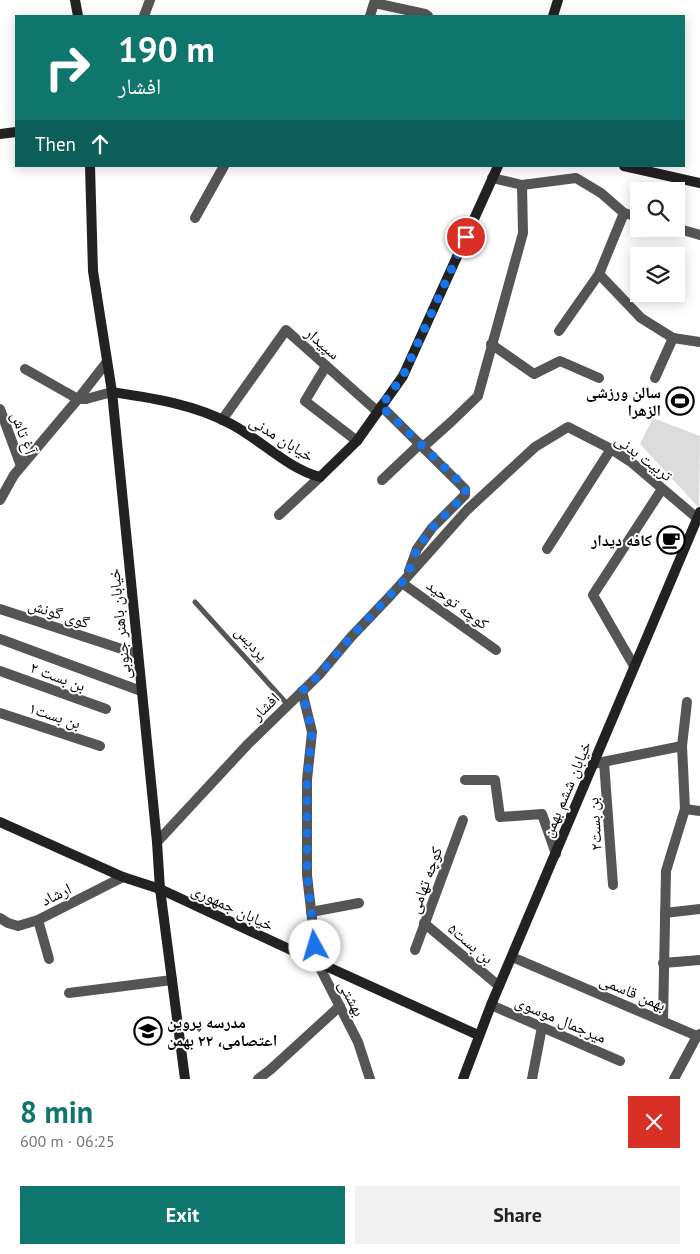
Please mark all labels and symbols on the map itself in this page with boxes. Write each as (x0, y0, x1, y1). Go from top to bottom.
pin (445, 216, 487, 258)
street label: سپیدار (301, 322, 345, 364)
place label: سالن ورزشی الزهرا (586, 382, 661, 420)
sports icon: سالن ورزشی الزهرا (665, 386, 695, 416)
street label: آغ تاش (6, 409, 41, 458)
street label: خیابان مدنی (245, 410, 318, 467)
street label: تربیت بدنی (611, 429, 677, 486)
cafe icon: کافه دیدار (656, 525, 686, 555)
place label: کافه دیدار (590, 530, 652, 550)
street label: خیابان باهنر جنوبی (103, 567, 136, 681)
street label: کوچه توحید (423, 575, 493, 634)
street label: گوی گونش (26, 594, 92, 633)
street label: پردیس (230, 621, 273, 666)
street label: بن بست ۲ (27, 657, 88, 696)
street label: افشار (246, 688, 283, 725)
street label: بن بست۱ (26, 697, 83, 734)
street label: خیابان ششم بهمن (537, 738, 596, 840)
street label: بن بست۲ (582, 797, 607, 851)
street label: کوچه تهامی (404, 843, 447, 917)
street label: ارشاد (38, 878, 74, 910)
street label: خیابان جمهوری (188, 879, 277, 936)
street label: بن بست۵ (444, 918, 498, 969)
position arrow (288, 919, 340, 971)
street label: بهمن قاسمی (597, 969, 669, 1016)
street label: بهشتی (334, 977, 370, 1020)
street label: میرجمال موسوی (512, 991, 609, 1048)
place label: مدرسه پروین اعتصامی، ۲۲ بهمن (167, 1012, 277, 1050)
school or university icon: مدرسه پروین اعتصامی، ۲۲ بهمن (133, 1016, 163, 1046)

